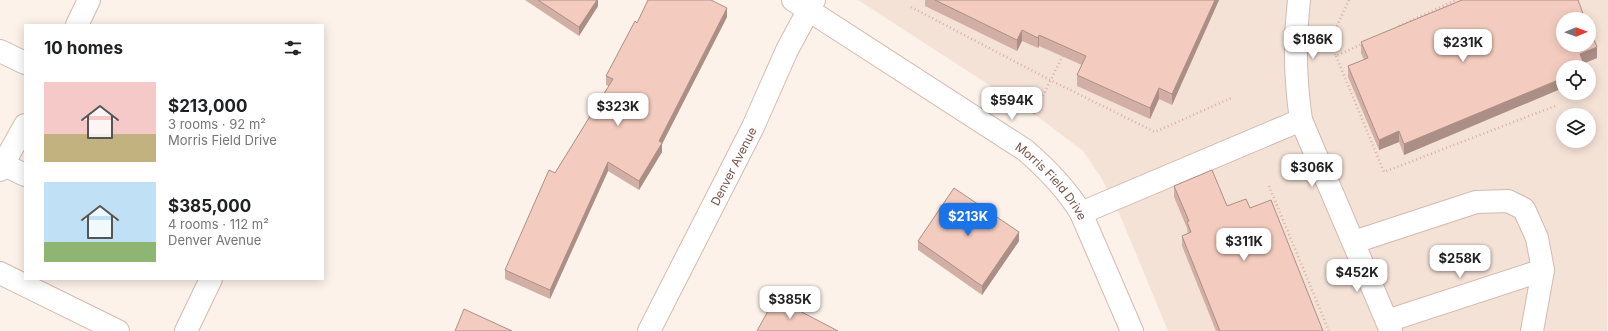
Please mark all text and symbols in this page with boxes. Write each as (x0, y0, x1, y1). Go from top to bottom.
north arrow (1556, 12, 1596, 52)
map controls (1556, 12, 1596, 148)
pin: $186K (1285, 26, 1341, 60)
pin: $231K (1435, 29, 1491, 63)
text: $186K (1293, 31, 1333, 47)
text: $231K (1443, 34, 1483, 50)
icon: filters (282, 37, 304, 59)
text: 10 homes (44, 38, 123, 58)
button: locate (1556, 60, 1596, 100)
pin: $594K (984, 87, 1040, 121)
text: $594K (990, 92, 1034, 108)
pin: $323K (590, 93, 646, 127)
text: $213,000 (168, 96, 247, 116)
icon: home (76, 98, 124, 146)
text: $323K (597, 98, 639, 114)
button: layers (1556, 108, 1596, 148)
text: 3 rooms · 92 m² (168, 116, 266, 132)
street label: Denver Avenue (707, 124, 759, 208)
text: Morris Field Drive (168, 132, 277, 148)
street label: Morris Field Drive (1013, 139, 1090, 222)
pin: $306K (1284, 154, 1340, 188)
text: $306K (1290, 159, 1334, 175)
text: $385,000 (168, 196, 251, 216)
icon: home (76, 198, 124, 246)
pin: $213K (940, 203, 996, 237)
text: $213K (948, 208, 988, 224)
text: 4 rooms · 112 m² (168, 216, 269, 232)
pin: $311K (1216, 228, 1272, 262)
text: Denver Avenue (168, 232, 261, 248)
text: $311K (1225, 233, 1263, 249)
pin: $258K (1432, 245, 1488, 279)
text: $258K (1439, 250, 1481, 266)
pin: $452K (1329, 259, 1385, 293)
text: $452K (1335, 264, 1379, 280)
pin: $385K (762, 286, 818, 320)
text: $385K (768, 291, 812, 307)

